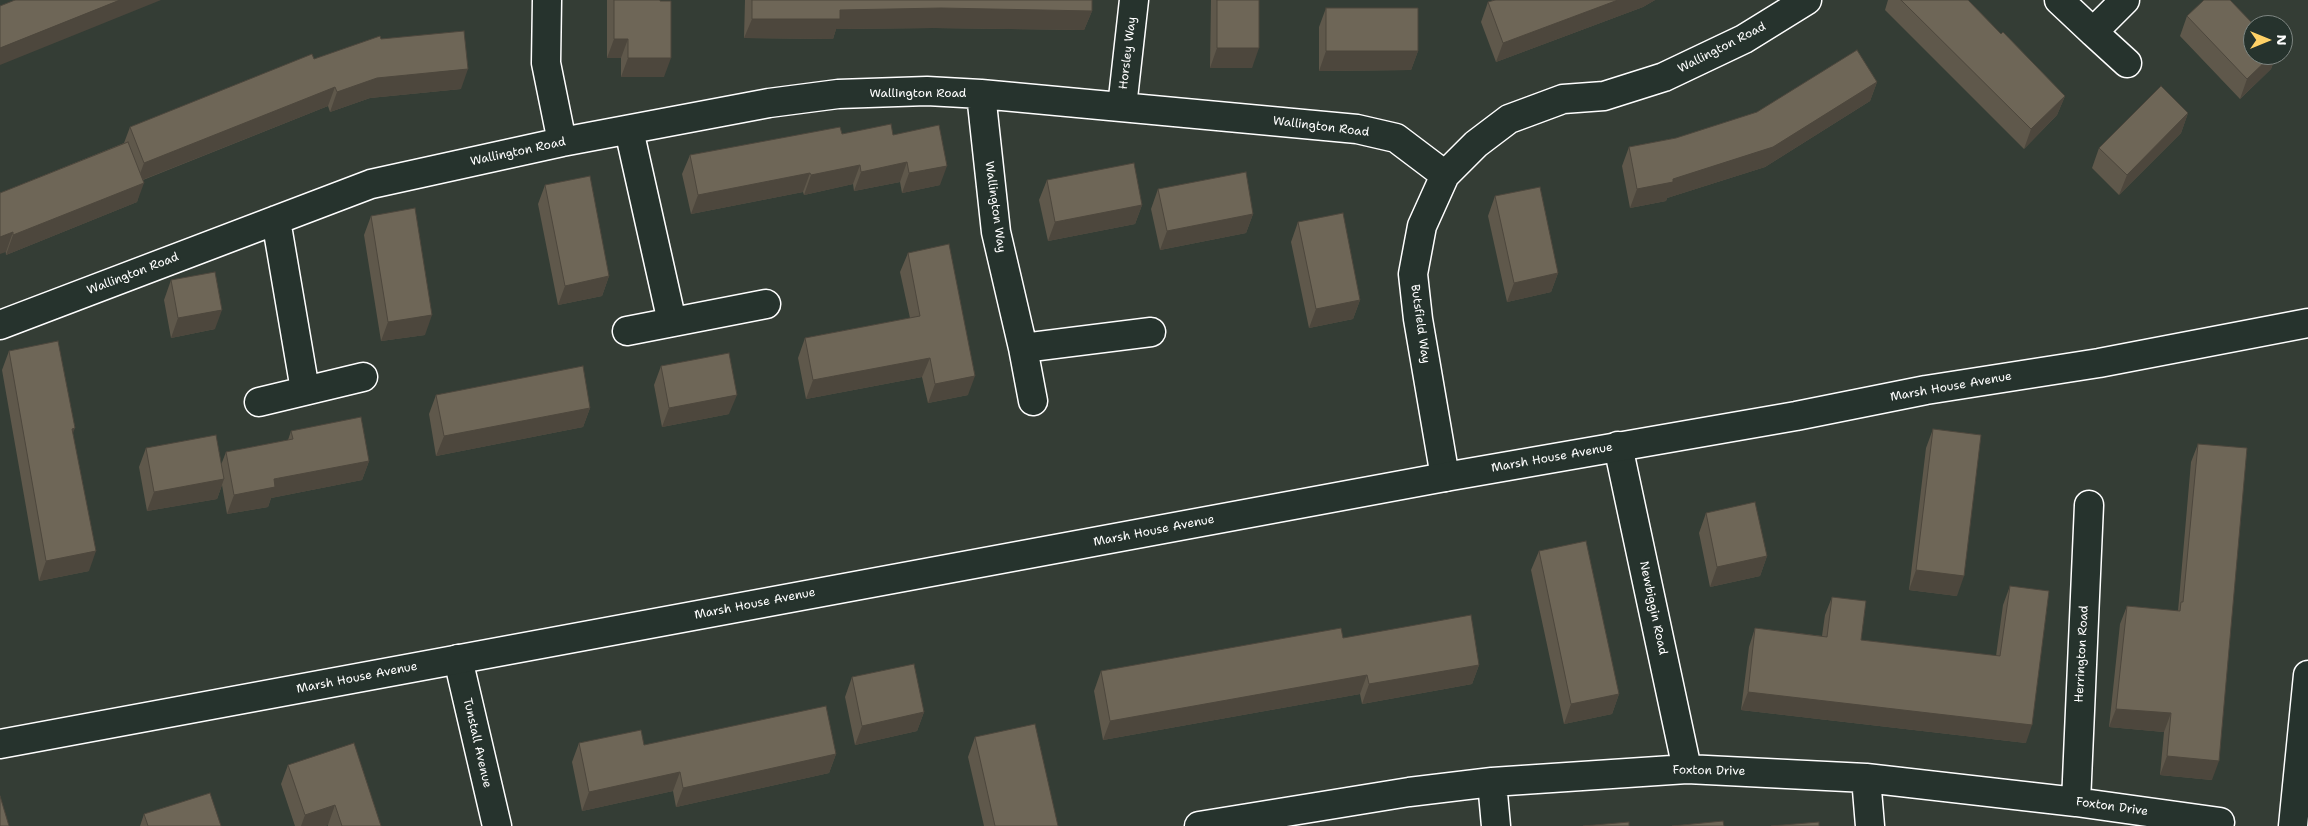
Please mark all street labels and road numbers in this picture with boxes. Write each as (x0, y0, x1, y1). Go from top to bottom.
street label: Horsley Way (1116, 16, 1140, 90)
street label: Wallington Road (1676, 20, 1768, 76)
street label: Wallington Road (870, 87, 966, 101)
street label: Wallington Road (1272, 114, 1370, 140)
street label: Wallington Road (469, 135, 567, 169)
street label: Wallington Way (981, 160, 1009, 254)
street label: Wallington Road (85, 250, 181, 298)
street label: Butsfield Way (1407, 284, 1433, 364)
street label: Marsh House Avenue (1889, 369, 2013, 405)
street label: Marsh House Avenue (1490, 440, 1614, 476)
street label: Marsh House Avenue (1092, 512, 1216, 550)
street label: Newbiggin Road (1636, 560, 1670, 656)
street label: Marsh House Avenue (693, 585, 817, 623)
street label: Herrington Road (2072, 605, 2092, 703)
street label: Marsh House Avenue (295, 659, 419, 697)
street label: Tunstall Avenue (460, 697, 494, 789)
street label: Foxton Drive (1672, 763, 1746, 779)
street label: Foxton Drive (2075, 795, 2149, 819)

